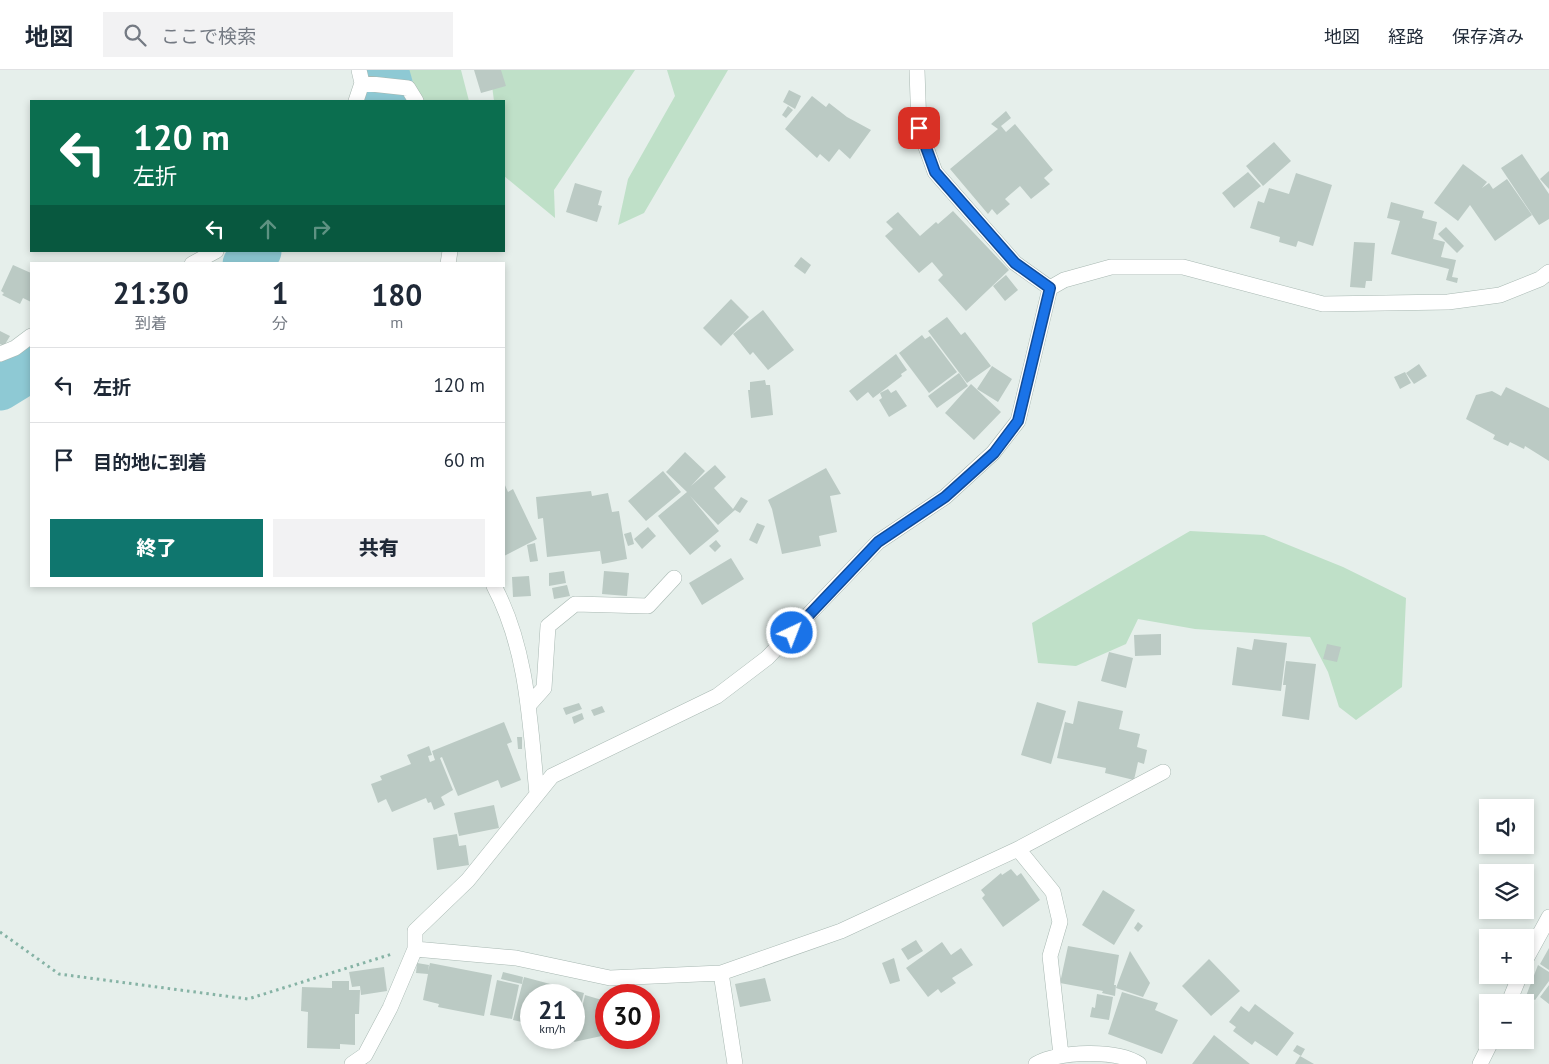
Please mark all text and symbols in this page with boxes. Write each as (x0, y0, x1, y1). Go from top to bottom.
search box (103, 12, 453, 57)
text: 地図 (25, 21, 73, 52)
icon: search (121, 21, 149, 49)
text: ここで検索 (161, 24, 256, 48)
text: 地図 (1324, 25, 1360, 48)
text: 経路 (1388, 25, 1424, 48)
text: 保存済み (1452, 25, 1524, 48)
pin (898, 107, 940, 149)
text: 120 m (133, 114, 230, 160)
icon: arrive (905, 114, 933, 142)
icon: left (50, 120, 115, 185)
text: 左折 (133, 162, 177, 190)
icon: left (201, 215, 229, 243)
icon: ahead (254, 215, 282, 243)
icon: right (307, 215, 335, 243)
text: 21:30 (113, 273, 189, 312)
text: 1 (272, 273, 289, 312)
text: 180 (371, 275, 422, 314)
text: m (390, 312, 403, 332)
text: 到着 (135, 313, 167, 333)
text: 分 (272, 313, 288, 333)
icon: left (50, 371, 78, 399)
text: 120 m (433, 373, 485, 397)
text: 左折 (93, 375, 131, 399)
icon: arrive (50, 446, 78, 474)
text: 60 m (444, 448, 485, 472)
text: 目的地に到着 (93, 450, 207, 474)
button: 終了 (50, 519, 263, 577)
button: 共有 (273, 519, 485, 577)
position arrow (765, 606, 817, 658)
map controls (1479, 799, 1534, 1049)
button: sound (1479, 799, 1534, 854)
button: layers (1479, 864, 1534, 919)
button: + (1479, 929, 1534, 984)
speed limit sign: 30 (595, 984, 660, 1049)
text: 21 (538, 994, 567, 1026)
button: − (1479, 994, 1534, 1049)
text: km/h (539, 1021, 566, 1036)

